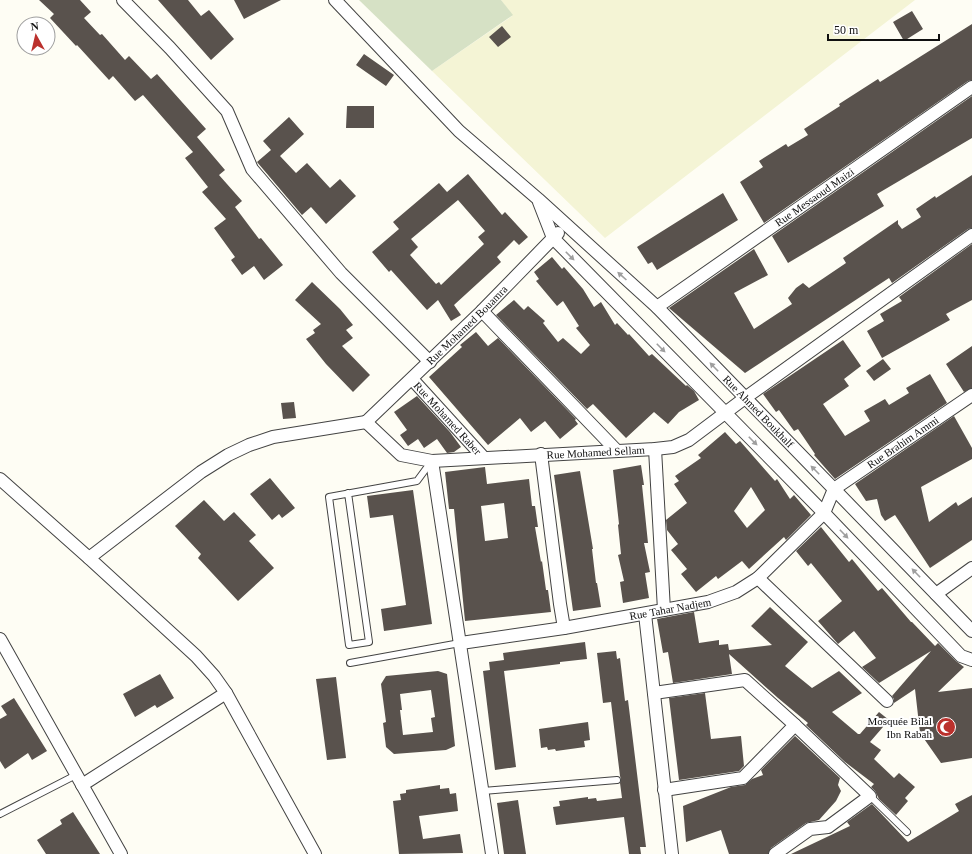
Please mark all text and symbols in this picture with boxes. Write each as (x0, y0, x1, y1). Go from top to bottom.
north arrow (16, 16, 56, 56)
scale bar (828, 16, 939, 42)
text: N (30, 20, 39, 33)
text: 50 m (834, 23, 859, 37)
street label: Rue Messaoud Maizi (773, 165, 856, 229)
one-way arrow (565, 251, 575, 261)
one-way arrow (617, 271, 627, 280)
street label: Rue Mohamed Bouamra (424, 283, 510, 367)
one-way arrow (656, 343, 666, 353)
one-way arrow (710, 362, 719, 372)
street label: Rue Ahmed Boukhalf (721, 373, 797, 450)
street label: Rue Mohamed Raber (412, 379, 484, 457)
street label: Rue Brahim Ammi (865, 414, 941, 471)
one-way arrow (748, 436, 758, 446)
street label: Rue Mohamed Sellam (546, 444, 646, 461)
one-way arrow (810, 465, 820, 475)
one-way arrow (839, 529, 849, 539)
one-way arrow (911, 568, 920, 578)
street label: Rue Tahar Nadjem (628, 595, 712, 622)
place label: Mosquée Bilal Ibn Rabah (868, 715, 932, 740)
mosque icon: Mosquée Bilal Ibn Rabah (935, 716, 957, 738)

